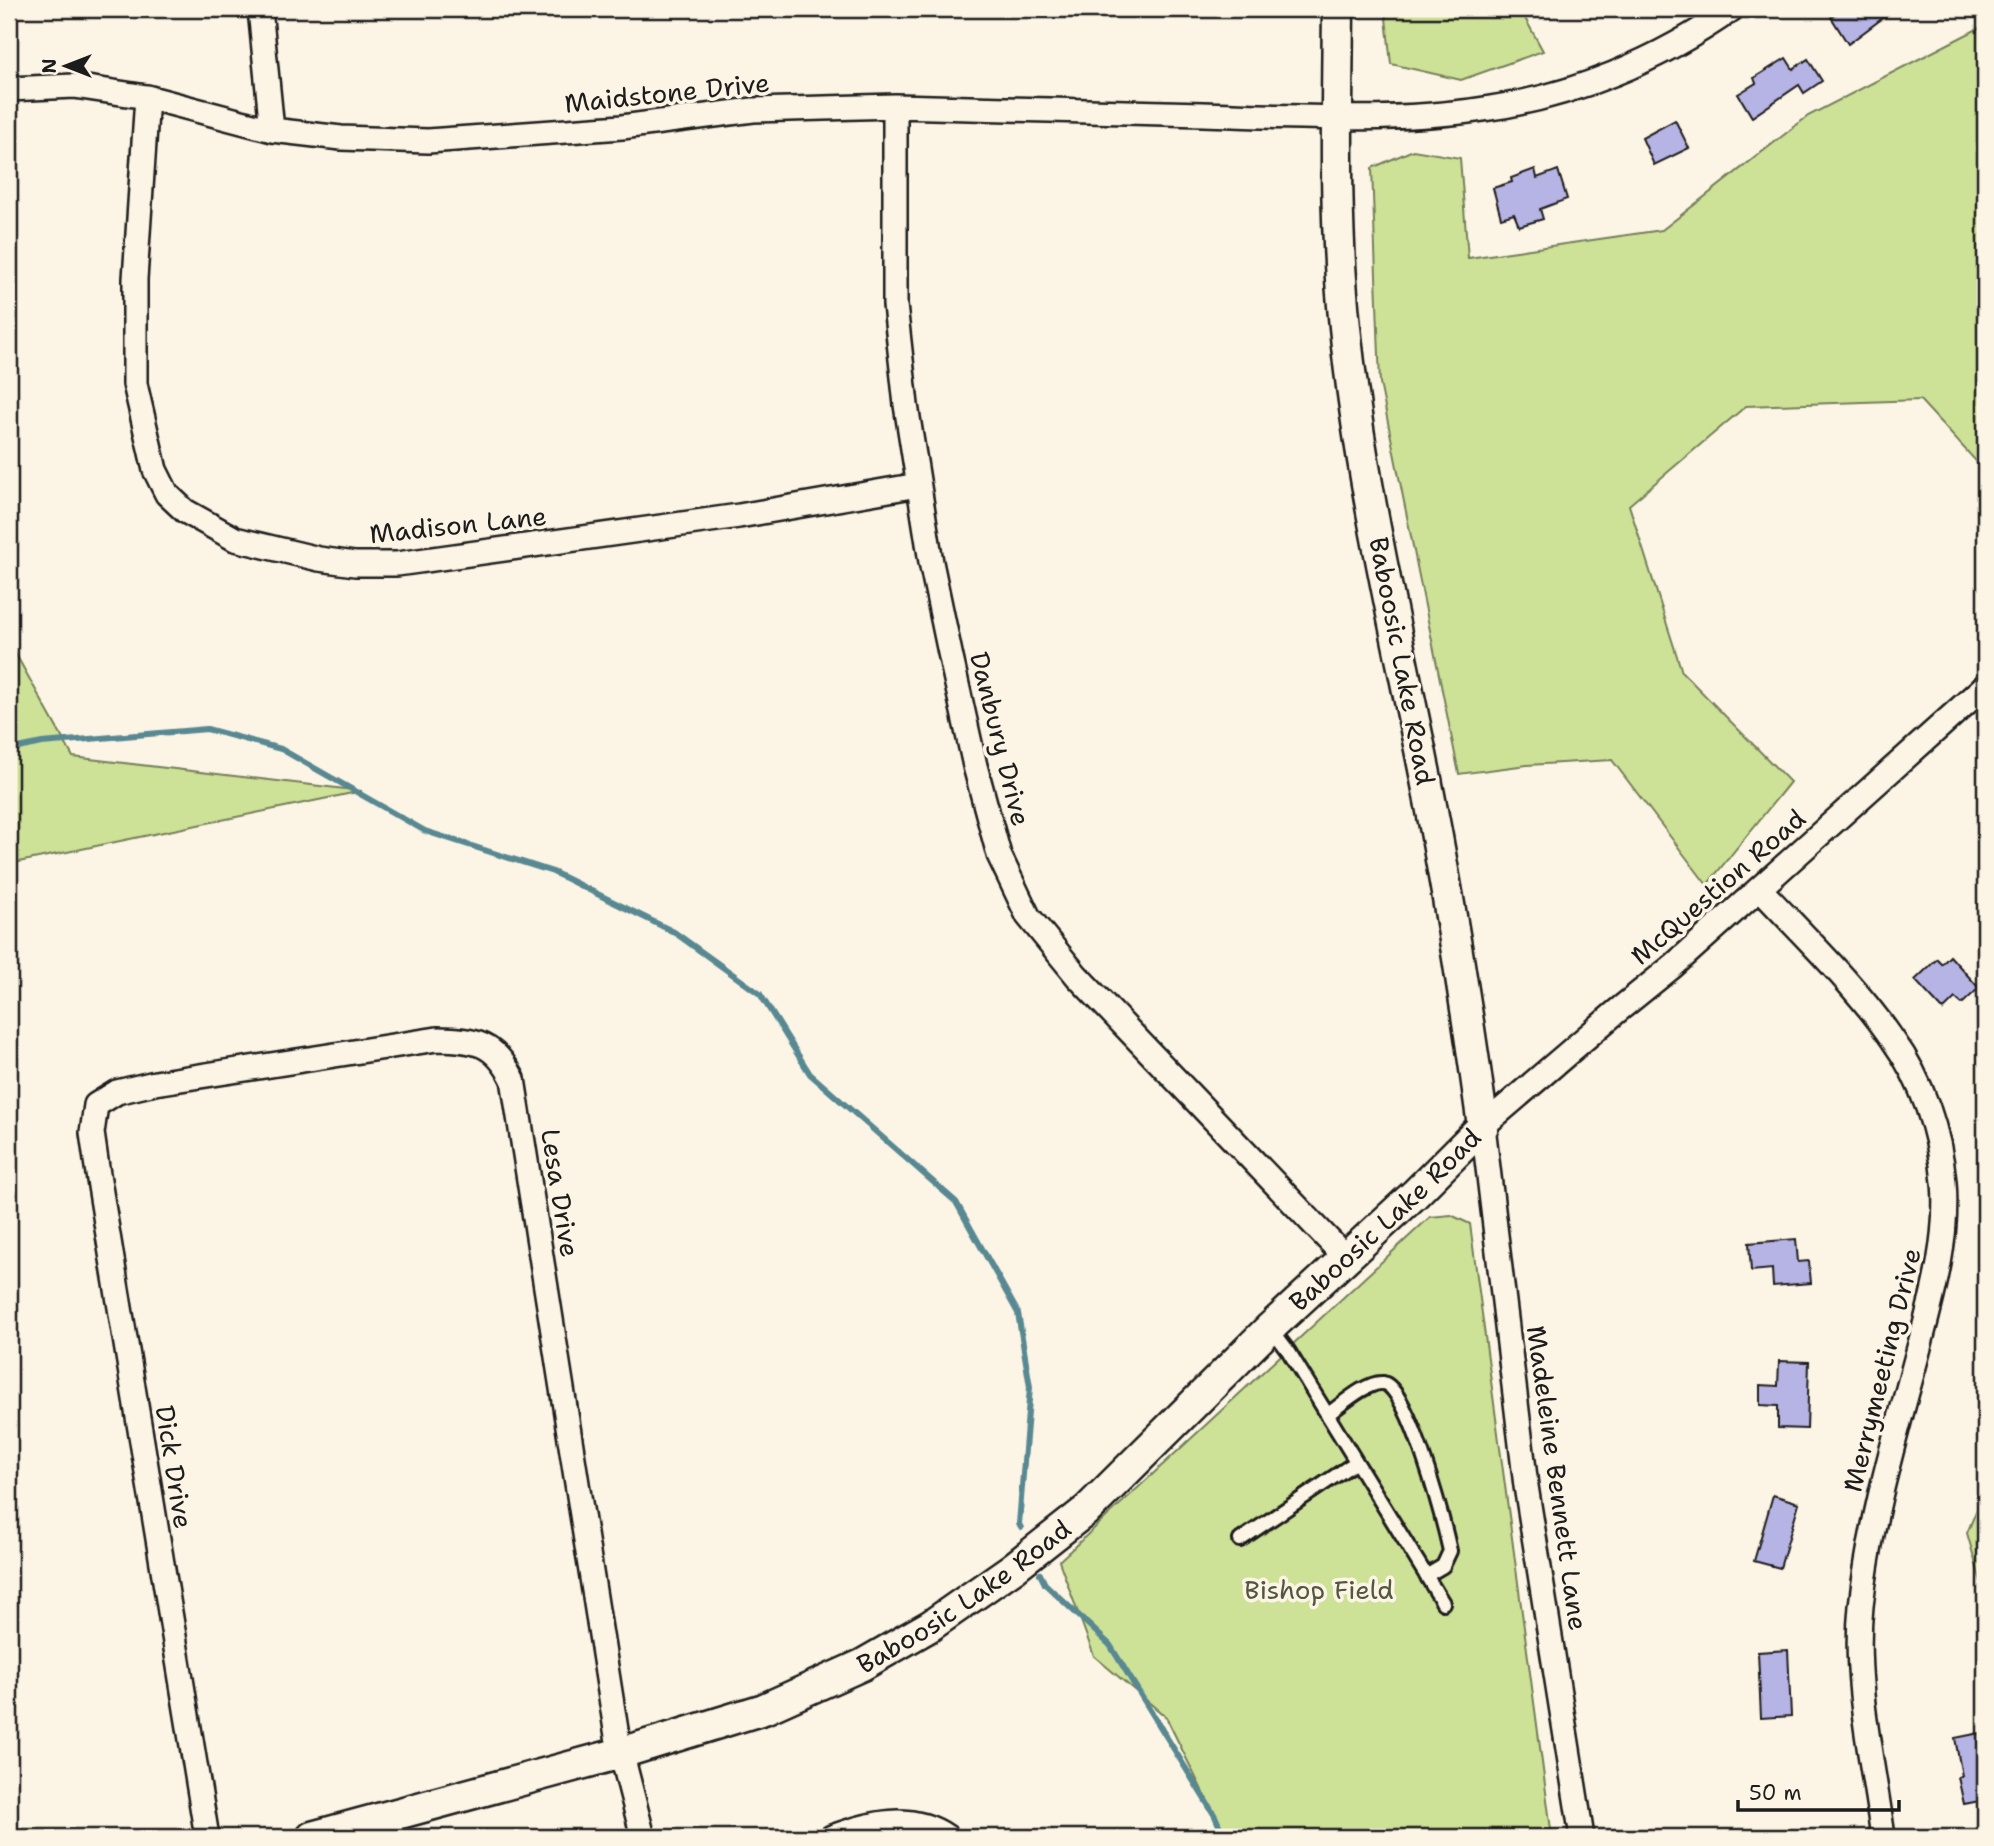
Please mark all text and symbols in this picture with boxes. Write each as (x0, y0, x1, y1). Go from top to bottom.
north arrow (32, 32, 102, 102)
text: N (37, 58, 62, 74)
street label: Maidstone Drive (563, 64, 771, 121)
street label: Madison Lane (368, 498, 548, 551)
street label: Baboosic Lake Road (1361, 534, 1444, 788)
street label: Danbury Drive (962, 648, 1039, 830)
street label: McQuestion Road (1623, 801, 1813, 972)
street label: Baboosic Lake Road (1281, 1120, 1488, 1319)
street label: Lesa Drive (533, 1126, 588, 1260)
street label: Merrymeeting Drive (1834, 1244, 1929, 1495)
street label: Madeleine Bennett Lane (1519, 1323, 1596, 1633)
street label: Dick Drive (147, 1403, 202, 1531)
street label: Baboosic Lake Road (850, 1511, 1078, 1681)
park label: Bishop Field (1244, 1572, 1394, 1607)
scale bar (1738, 1769, 1899, 1813)
text: 50 m (1749, 1779, 1802, 1807)

